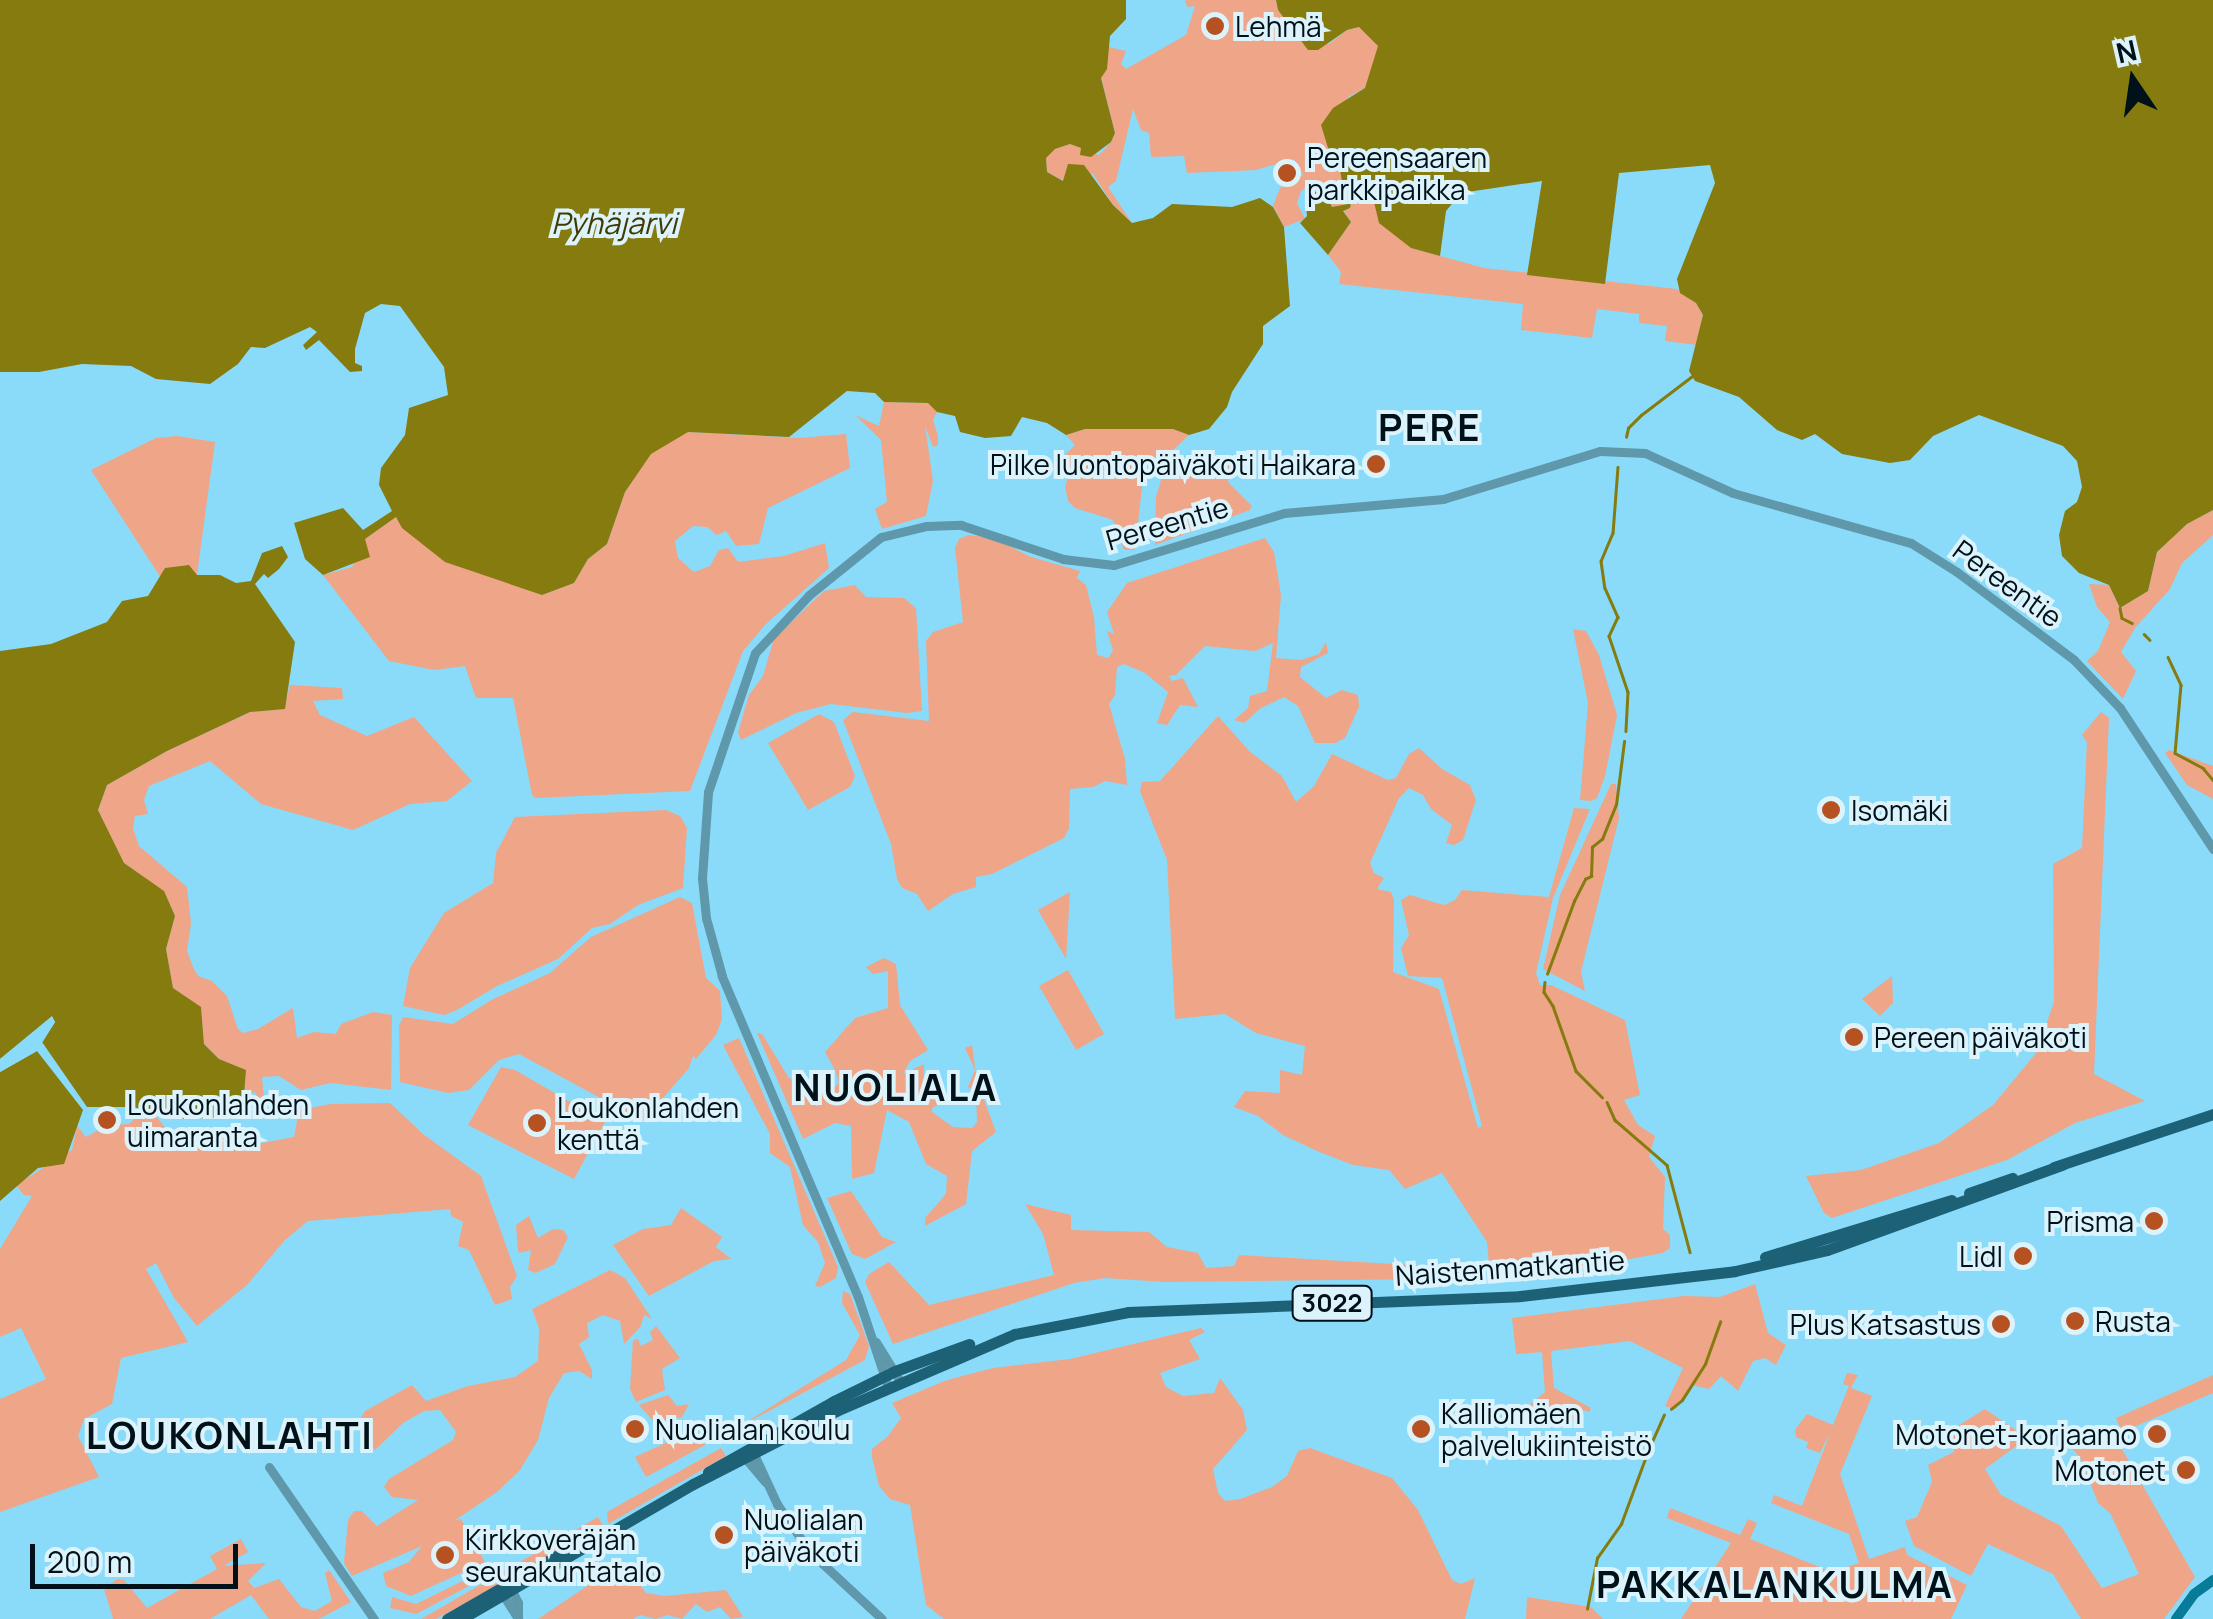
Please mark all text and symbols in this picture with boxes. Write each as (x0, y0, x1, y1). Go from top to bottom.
place label: Lehmä (1235, 9, 1322, 43)
marker: Lehmä (1204, 15, 1226, 37)
north arrow (2083, 30, 2183, 130)
text: N (2112, 30, 2140, 72)
place label: Pereensaaren parkkipaikka (1307, 140, 1487, 206)
marker: Pereensaaren parkkipaikka (1276, 162, 1298, 184)
water label: Pyhäjärvi (551, 205, 677, 241)
district label: PERE (1378, 404, 1482, 450)
place label: Pilke luontopäiväkoti Haikara (990, 447, 1356, 481)
marker: Pilke luontopäiväkoti Haikara (1365, 453, 1387, 475)
street label: Pereentie (1102, 489, 1232, 557)
street label: Pereentie (1947, 532, 2069, 634)
place label: Isomäki (1851, 793, 1949, 827)
marker: Isomäki (1820, 799, 1842, 821)
place label: Pereen päiväkoti (1874, 1020, 2087, 1054)
marker: Pereen päiväkoti (1843, 1026, 1865, 1048)
district label: NUOLIALA (793, 1064, 999, 1110)
place label: Loukonlahden uimaranta (127, 1087, 309, 1153)
place label: Loukonlahden kenttä (557, 1090, 739, 1156)
marker: Loukonlahden uimaranta (96, 1109, 118, 1131)
marker: Loukonlahden kenttä (526, 1112, 548, 1134)
place label: Prisma (2046, 1204, 2134, 1238)
marker: Prisma (2143, 1210, 2165, 1232)
place label: Lidl (1959, 1239, 2003, 1273)
street label: Naistenmatkantie (1394, 1242, 1626, 1292)
marker: Lidl (2012, 1245, 2034, 1267)
road number: 3022 (1290, 1283, 1374, 1323)
place label: Rusta (2095, 1304, 2171, 1338)
place label: Plus Katsastus (1790, 1307, 1981, 1341)
marker: Rusta (2064, 1310, 2086, 1332)
marker: Plus Katsastus (1990, 1313, 2012, 1335)
place label: Kalliomäen palvelukiinteistö (1441, 1396, 1652, 1462)
district label: LOUKONLAHTI (86, 1412, 374, 1458)
place label: Nuolialan koulu (655, 1412, 850, 1446)
place label: Motonet-korjaamo (1895, 1417, 2137, 1451)
marker: Nuolialan koulu (624, 1418, 646, 1440)
marker: Kalliomäen palvelukiinteistö (1410, 1418, 1432, 1440)
marker: Motonet-korjaamo (2146, 1423, 2168, 1445)
place label: Motonet (2055, 1453, 2166, 1487)
marker: Motonet (2175, 1459, 2197, 1481)
place label: Nuolialan päiväkoti (744, 1502, 864, 1568)
place label: Kirkkoveräjän seurakuntatalo (465, 1522, 662, 1588)
scale bar (35, 1524, 242, 1586)
marker: Nuolialan päiväkoti (713, 1524, 735, 1546)
text: 200 m (47, 1541, 132, 1582)
marker: Kirkkoveräjän seurakuntatalo (434, 1544, 456, 1566)
district label: PAKKALANKULMA (1596, 1561, 1954, 1607)

